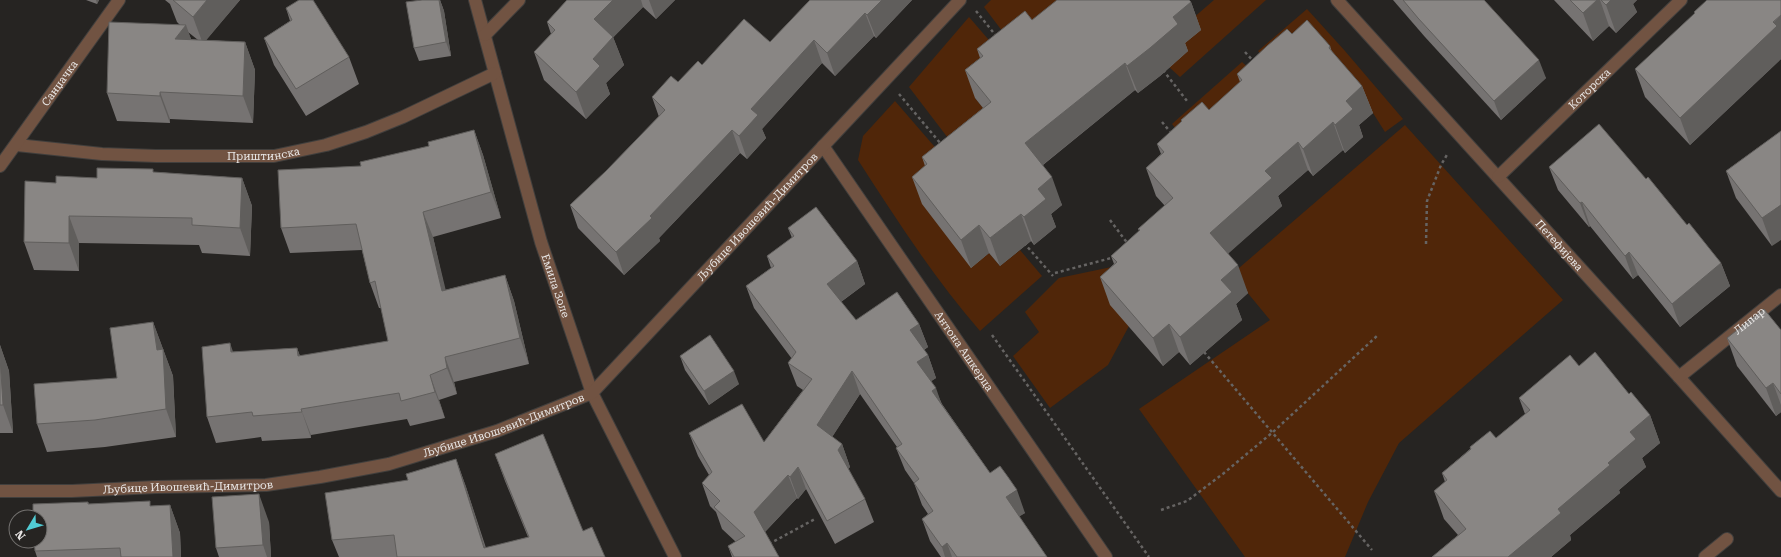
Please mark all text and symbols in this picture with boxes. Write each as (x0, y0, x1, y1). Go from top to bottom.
street label: Санџачка (39, 58, 80, 108)
street label: Которска (1566, 65, 1613, 112)
street label: Приштинска (227, 144, 301, 163)
street label: Љубице Ивошевић-Димитров (694, 150, 820, 283)
street label: Петефијева (1533, 217, 1586, 273)
street label: Емила Золе (539, 252, 573, 319)
street label: Липар (1731, 304, 1767, 337)
street label: Антона Ашкерца (932, 309, 996, 394)
street label: Љубице Ивошевић-Димитров (421, 390, 586, 460)
street label: Љубице Ивошевић-Димитров (102, 478, 274, 496)
north arrow (8, 509, 48, 549)
text: N (12, 527, 28, 542)

